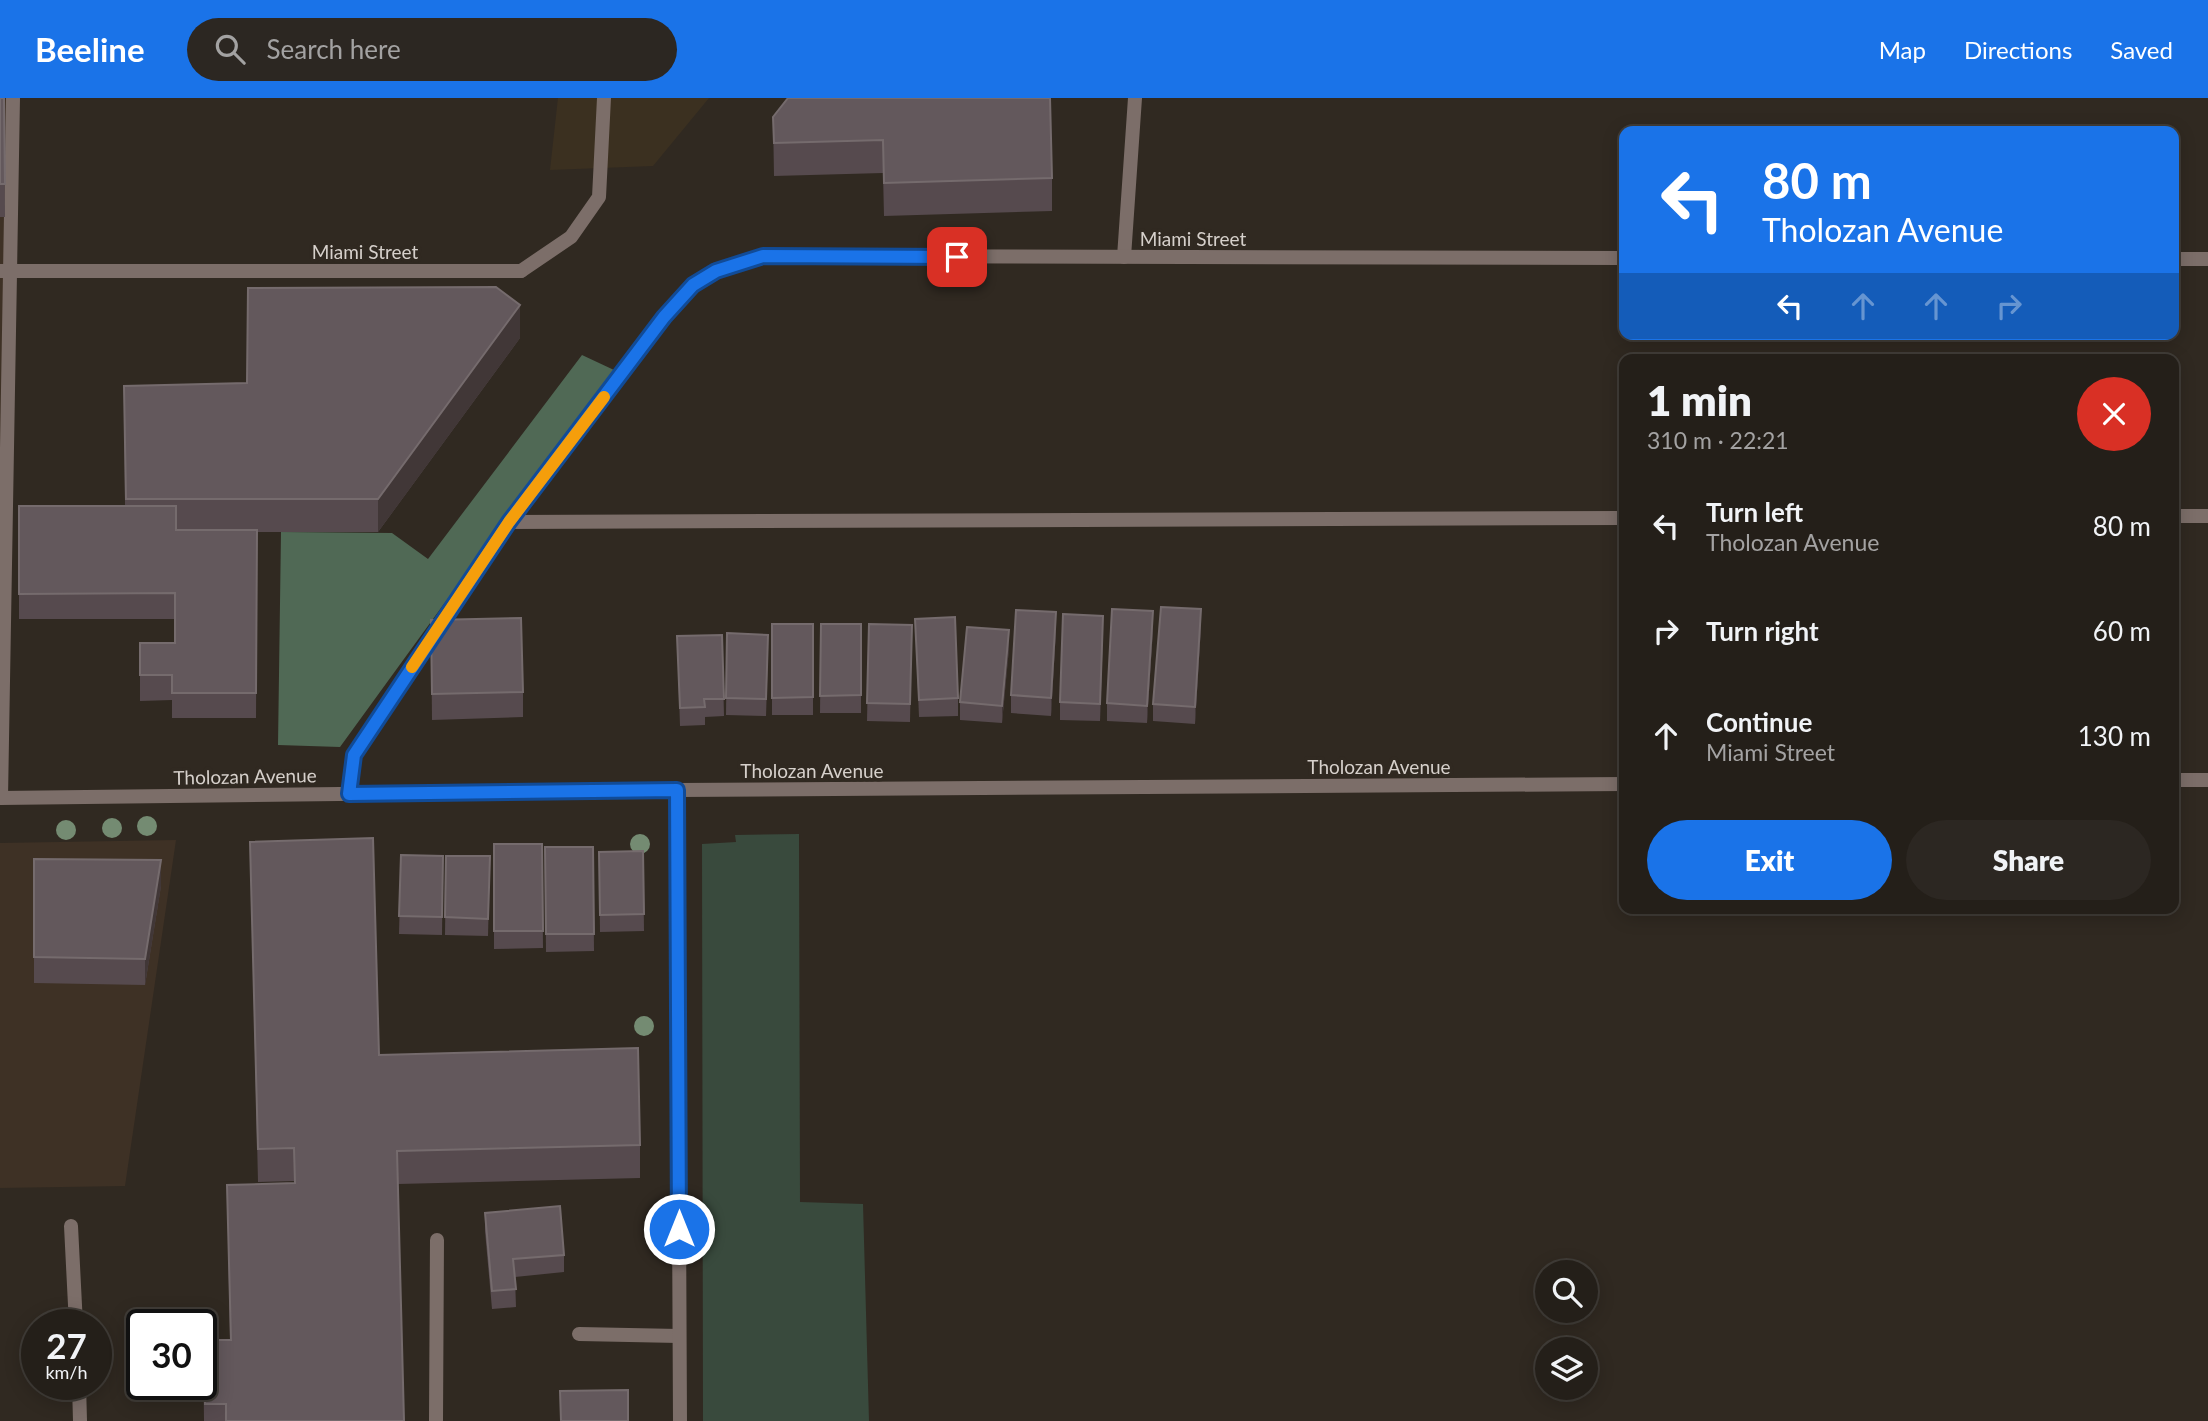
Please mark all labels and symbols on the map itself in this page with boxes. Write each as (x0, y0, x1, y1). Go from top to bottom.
pin (927, 227, 987, 287)
street label: Miami Street (1140, 227, 1246, 250)
street label: Miami Street (312, 240, 418, 263)
street label: Tholozan Avenue (1307, 755, 1451, 778)
street label: Tholozan Avenue (740, 759, 884, 782)
street label: Tholozan Avenue (173, 763, 317, 789)
position arrow (642, 1192, 716, 1266)
speed limit sign: 30 (126, 1309, 217, 1400)

